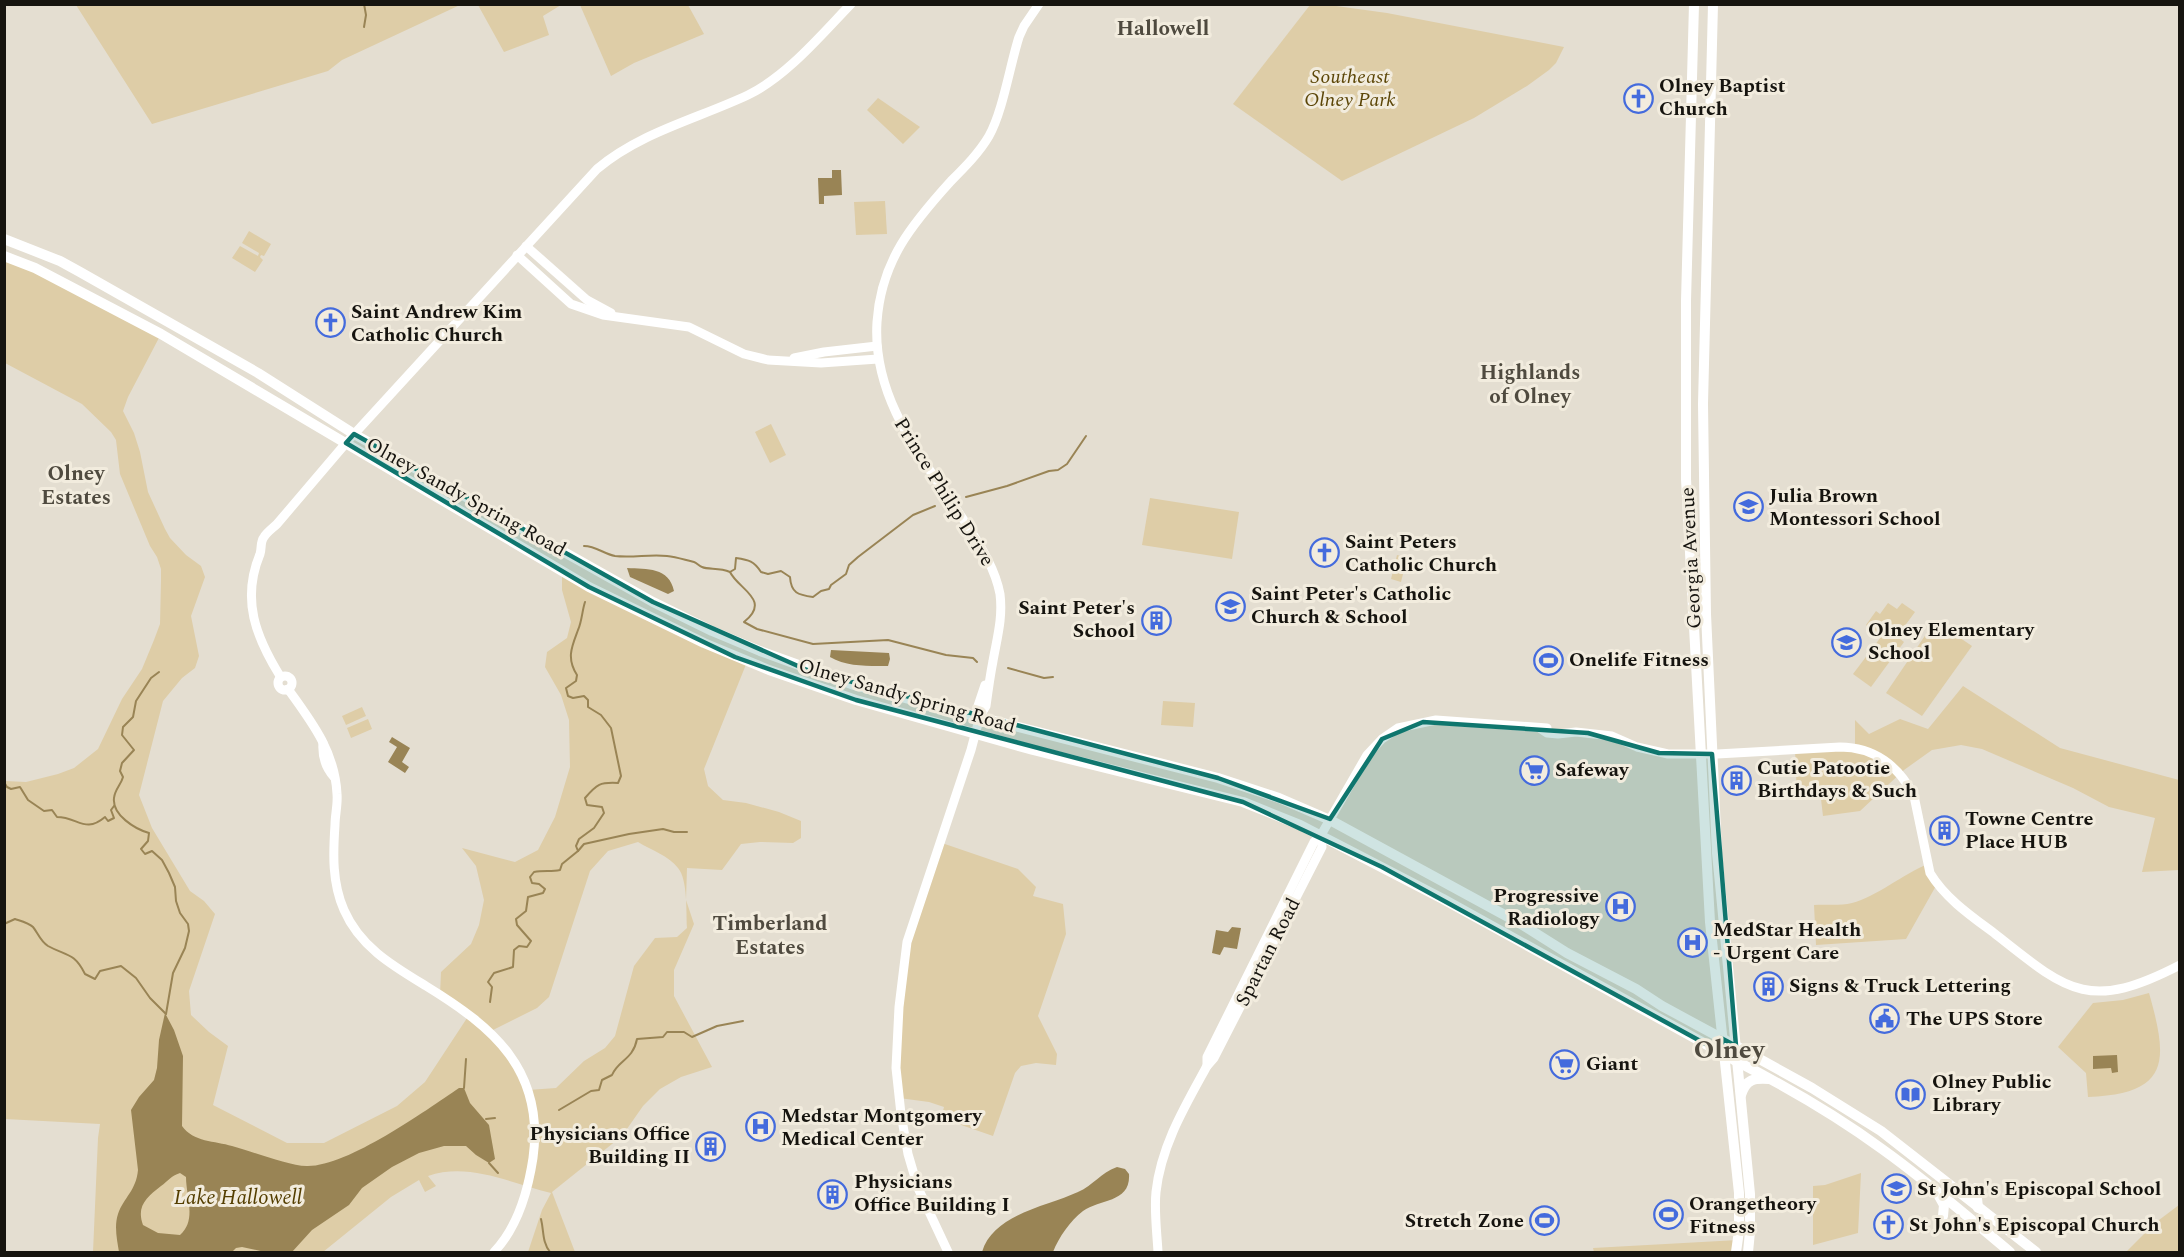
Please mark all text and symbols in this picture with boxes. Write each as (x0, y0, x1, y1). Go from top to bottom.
district label: Hallowell (1117, 13, 1210, 45)
park label: Southeast Olney Park (1304, 62, 1396, 115)
place label: Olney Baptist Church (1659, 71, 1786, 124)
church icon: Olney Baptist Church (1622, 82, 1654, 114)
place label: Saint Andrew Kim Catholic Church (351, 297, 522, 350)
church icon: Saint Andrew Kim Catholic Church (314, 307, 346, 339)
district label: Highlands of Olney (1480, 357, 1580, 413)
street label: Prince Philip Drive (886, 412, 1002, 572)
street label: Olney Sandy Spring Road (360, 429, 572, 565)
district label: Olney Estates (41, 458, 111, 514)
place label: Julia Brown Montessori School (1769, 481, 1940, 534)
street label: Georgia Avenue (1672, 486, 1710, 630)
school or university icon: Julia Brown Montessori School (1732, 491, 1764, 523)
place label: Saint Peters Catholic Church (1345, 527, 1497, 580)
church icon: Saint Peters Catholic Church (1308, 537, 1340, 569)
place label: Saint Peter's Catholic Church & School (1251, 579, 1451, 632)
school or university icon: Saint Peter's Catholic Church & School (1214, 590, 1246, 622)
place label: Saint Peter's School (1018, 593, 1135, 646)
building icon: Saint Peter's School (1140, 604, 1172, 636)
place label: Olney Elementary School (1868, 615, 2035, 668)
school or university icon: Olney Elementary School (1831, 626, 1863, 658)
sports icon: Onelife Fitness (1532, 644, 1564, 676)
place label: Onelife Fitness (1569, 645, 1709, 675)
street label: Olney Sandy Spring Road (795, 651, 1019, 741)
place label: Cutie Patootie Birthdays & Such (1757, 753, 1917, 806)
supermarket icon: Safeway (1518, 754, 1550, 786)
place label: Safeway (1555, 755, 1630, 785)
building icon: Cutie Patootie Birthdays & Such (1720, 764, 1752, 796)
place label: Towne Centre Place HUB (1965, 804, 2093, 857)
building icon: Towne Centre Place HUB (1928, 814, 1960, 846)
place label: Progressive Radiology (1493, 881, 1600, 934)
hospital icon: Progressive Radiology (1604, 891, 1636, 923)
street label: Spartan Road (1228, 892, 1308, 1012)
district label: Timberland Estates (712, 908, 828, 964)
place label: MedStar Health - Urgent Care (1713, 915, 1861, 968)
hospital icon: MedStar Health - Urgent Care (1676, 926, 1708, 958)
building icon: Signs & Truck Lettering (1752, 970, 1784, 1002)
place label: Signs & Truck Lettering (1789, 971, 2011, 1001)
public building icon: The UPS Store (1869, 1003, 1901, 1035)
place label: The UPS Store (1906, 1004, 2043, 1034)
district label: Olney (1694, 1030, 1766, 1070)
supermarket icon: Giant (1549, 1048, 1581, 1080)
place label: Giant (1586, 1049, 1638, 1079)
place label: Olney Public Library (1932, 1067, 2051, 1120)
library icon: Olney Public Library (1895, 1078, 1927, 1110)
place label: Medstar Montgomery Medical Center (781, 1101, 983, 1154)
hospital icon: Medstar Montgomery Medical Center (744, 1111, 776, 1143)
place label: Physicians Office Building II (530, 1119, 690, 1172)
building icon: Physicians Office Building II (695, 1130, 727, 1162)
place label: Physicians Office Building I (854, 1167, 1010, 1220)
school or university icon: St John's Episcopal School (1880, 1173, 1912, 1205)
place label: St John's Episcopal School (1917, 1174, 2161, 1204)
building icon: Physicians Office Building I (817, 1178, 849, 1210)
water label: Lake Hallowell (174, 1182, 303, 1214)
place label: Orangetheory Fitness (1689, 1189, 1818, 1242)
sports icon: Orangetheory Fitness (1652, 1199, 1684, 1231)
sports icon: Stretch Zone (1529, 1205, 1561, 1237)
place label: Stretch Zone (1405, 1206, 1524, 1236)
church icon: St John's Episcopal Church (1872, 1209, 1904, 1241)
place label: St John's Episcopal Church (1909, 1210, 2160, 1240)

